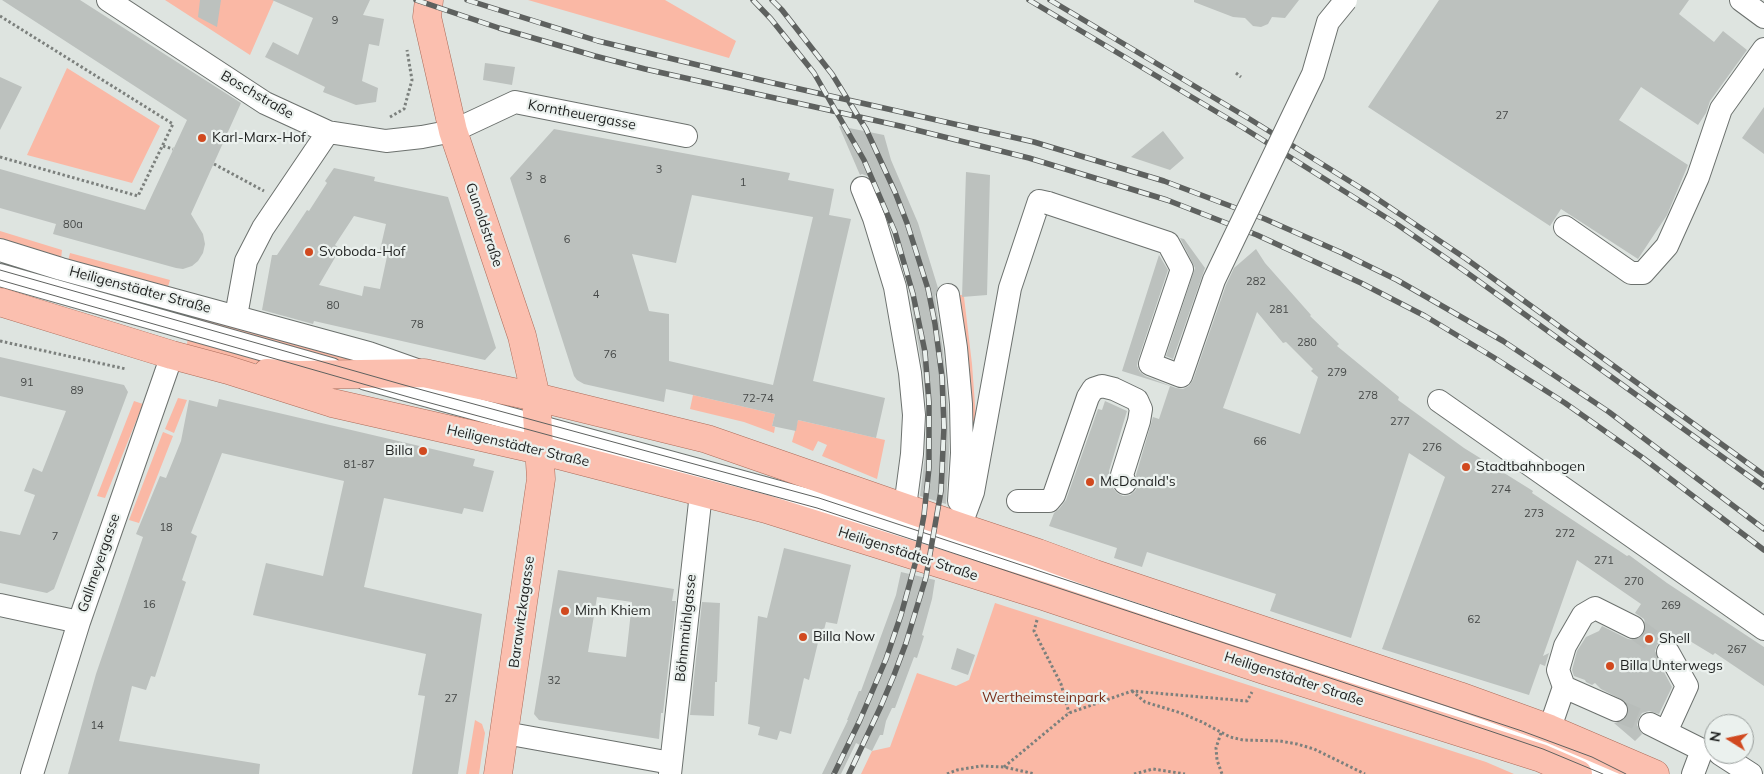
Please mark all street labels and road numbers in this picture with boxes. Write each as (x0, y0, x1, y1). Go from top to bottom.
street label: Boschstraße (218, 67, 296, 123)
street label: Korntheuergasse (527, 96, 637, 134)
street label: Gunoldstraße (462, 181, 506, 269)
street label: Heiligenstädter Straße (67, 263, 213, 317)
street label: Heiligenstädter Straße (445, 421, 591, 471)
street label: Gallmeyergasse (74, 511, 124, 615)
street label: Heiligenstädter Straße (836, 523, 980, 585)
street label: Barawitzkagasse (506, 555, 538, 669)
street label: Böhmmühlgasse (672, 573, 700, 683)
street label: Heiligenstädter Straße (1222, 648, 1366, 710)

